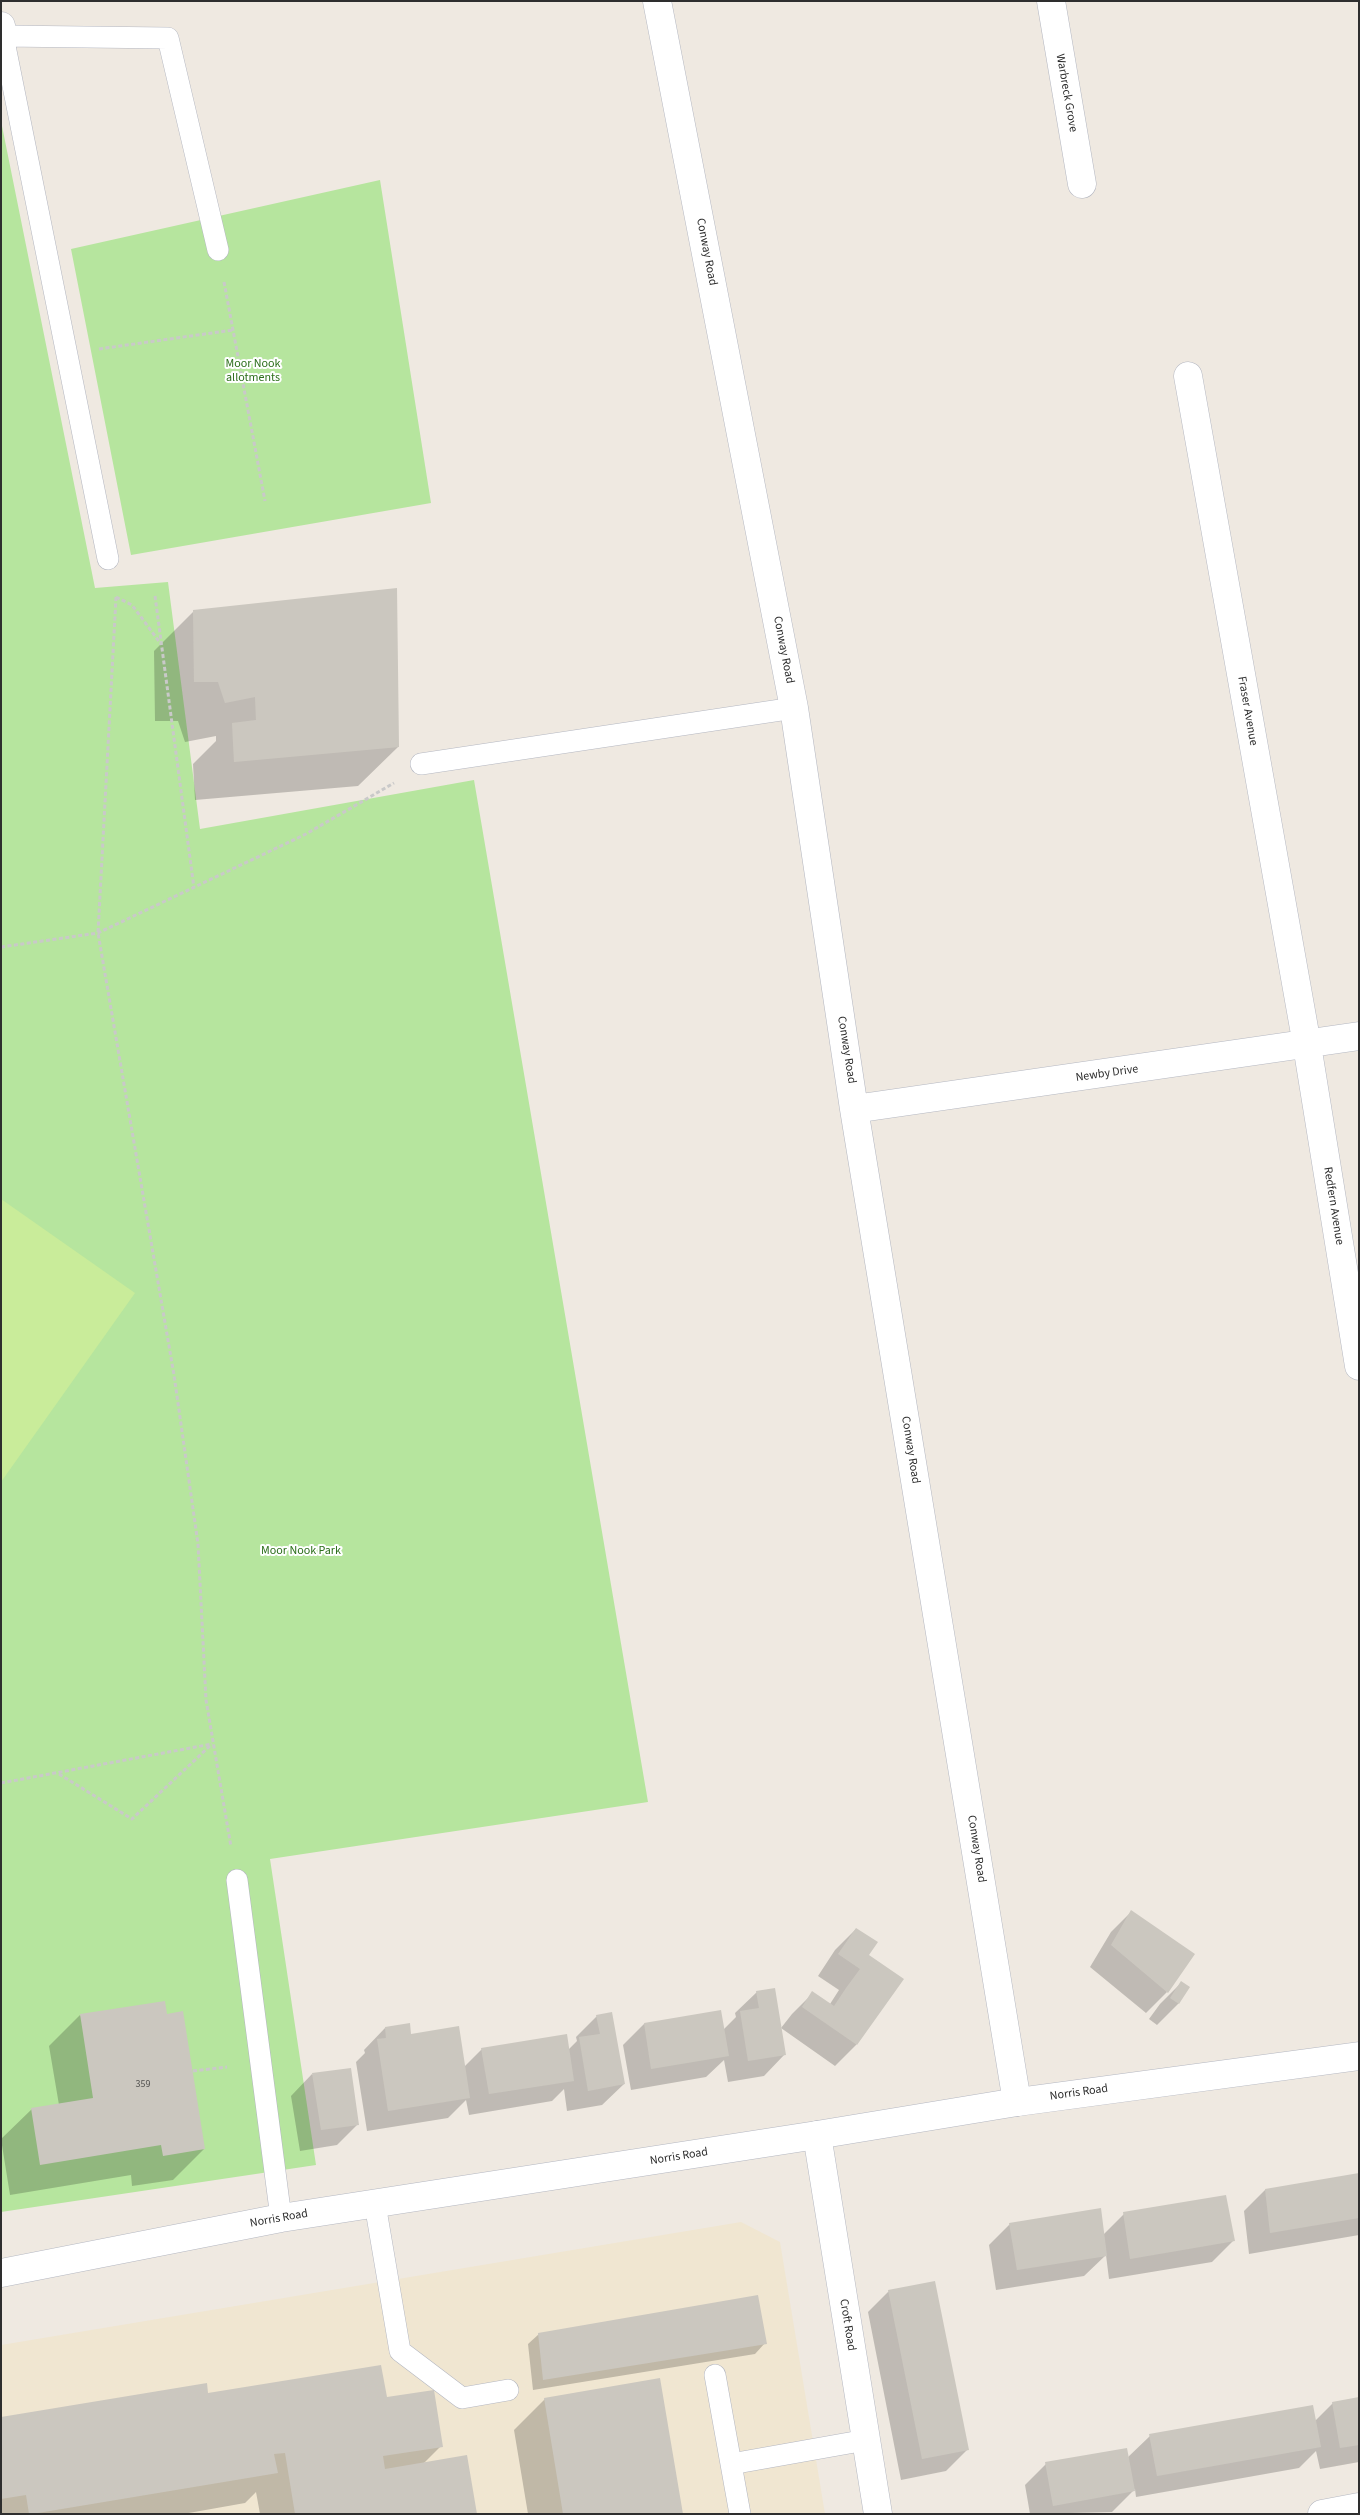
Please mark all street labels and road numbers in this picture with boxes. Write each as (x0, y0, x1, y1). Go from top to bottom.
street label: Warbreck Grove (1052, 53, 1080, 133)
street label: Conway Road (692, 217, 720, 287)
street label: Conway Road (769, 615, 797, 685)
street label: Fraser Avenue (1234, 675, 1260, 747)
street label: Conway Road (834, 1015, 858, 1085)
street label: Newby Drive (1075, 1062, 1139, 1086)
street label: Redfern Avenue (1320, 1166, 1346, 1246)
street label: Conway Road (898, 1415, 922, 1485)
street label: Conway Road (964, 1814, 988, 1884)
street label: Norris Road (1049, 2082, 1109, 2104)
street label: Norris Road (649, 2145, 709, 2169)
street label: Norris Road (249, 2207, 309, 2231)
street label: Croft Road (836, 2298, 858, 2352)

